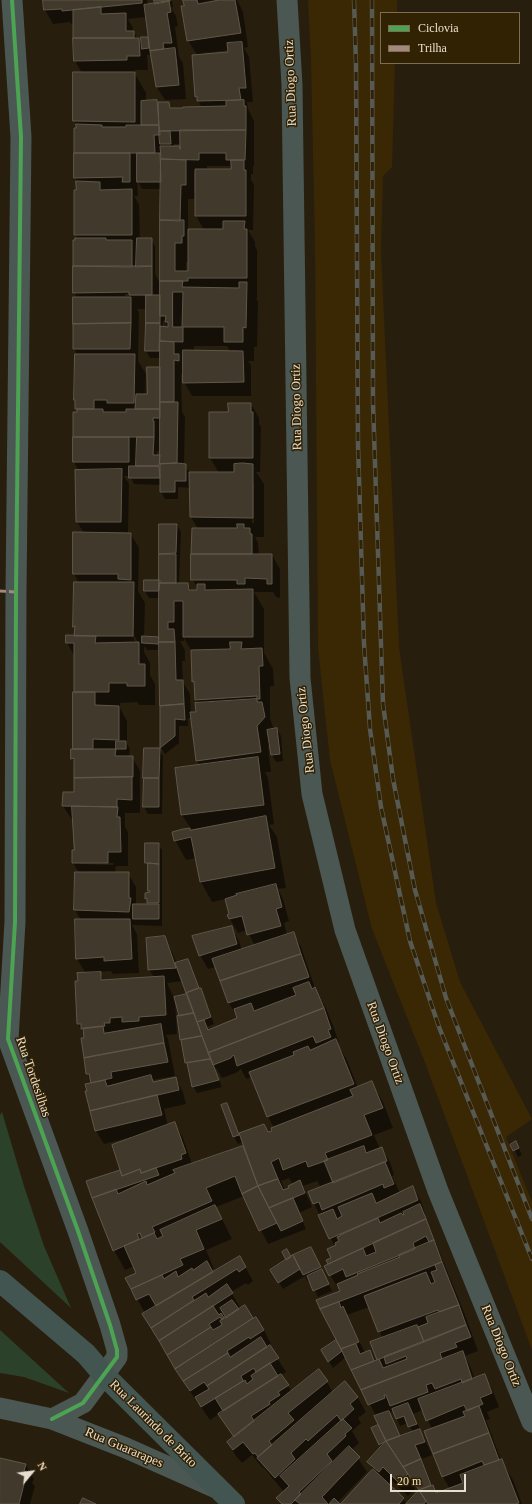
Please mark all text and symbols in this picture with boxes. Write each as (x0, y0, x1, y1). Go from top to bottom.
legend (380, 12, 520, 64)
text: Ciclovia (418, 21, 459, 35)
street label: Rua Diogo Ortiz (282, 39, 300, 127)
text: Trilha (418, 41, 447, 55)
street label: Rua Diogo Ortiz (288, 364, 306, 450)
street label: Rua Diogo Ortiz (294, 686, 318, 774)
street label: Rua Diogo Ortiz (363, 1000, 407, 1086)
street label: Rua Tordesilhas (12, 1035, 54, 1119)
street label: Rua Diogo Ortiz (478, 1303, 524, 1389)
street label: Rua Laurindo de Brito (106, 1377, 200, 1471)
street label: Rua Guararapes (83, 1425, 165, 1471)
north arrow (12, 1452, 52, 1492)
text: N (35, 1460, 50, 1473)
scale bar (392, 1466, 468, 1492)
text: 20 m (397, 1474, 421, 1488)

